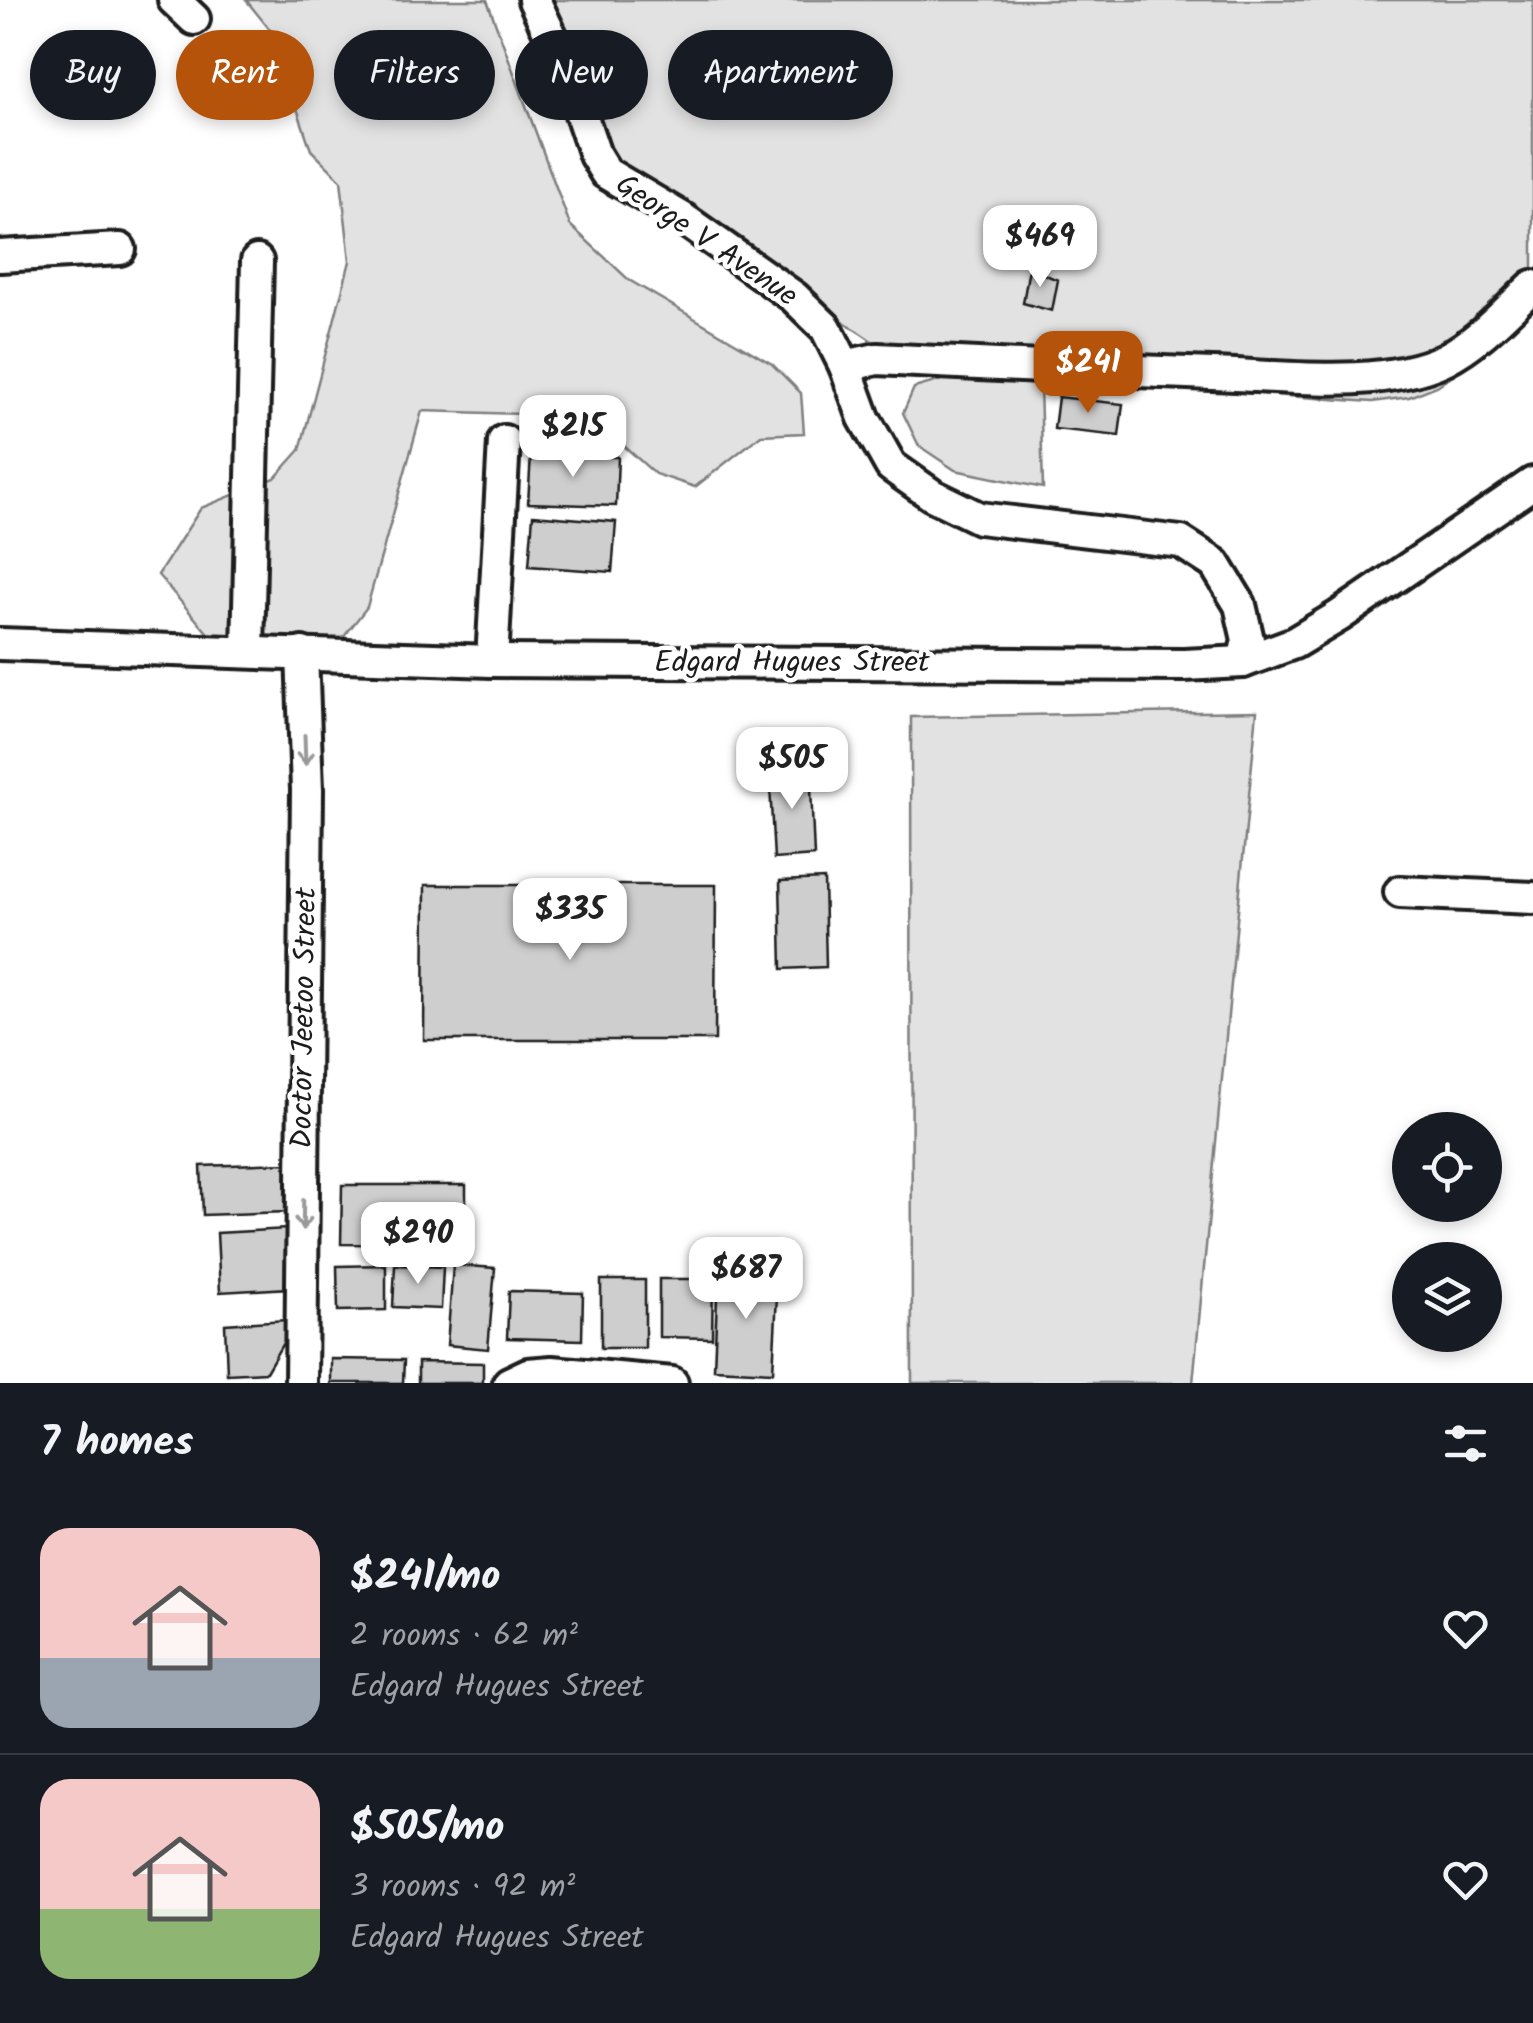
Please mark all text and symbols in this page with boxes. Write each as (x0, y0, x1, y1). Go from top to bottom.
chip: Buy (30, 30, 156, 120)
chip: Rent (176, 30, 314, 120)
chip: Filters (334, 30, 495, 120)
chip: New (515, 30, 648, 120)
chip: Apartment (668, 30, 893, 120)
street label: George V Avenue (605, 162, 807, 320)
pin: $469 (981, 205, 1099, 290)
text: $469 (1005, 212, 1075, 263)
pin: $241 (1029, 331, 1147, 416)
text: $241 (1056, 338, 1120, 389)
pin: $215 (514, 395, 632, 480)
text: $215 (541, 402, 605, 453)
street label: Edgard Hugues Street (654, 639, 930, 687)
pin: $505 (733, 727, 851, 812)
one-way arrow (296, 734, 315, 766)
text: $505 (758, 734, 826, 785)
pin: $335 (511, 878, 629, 963)
text: $335 (535, 885, 605, 936)
street label: Doctor Jeetoo Street (279, 887, 331, 1149)
map controls (1392, 1112, 1502, 1352)
button: locate (1392, 1112, 1502, 1222)
one-way arrow (294, 1198, 312, 1231)
pin: $290 (359, 1202, 477, 1287)
text: $290 (383, 1209, 453, 1260)
pin: $687 (687, 1237, 805, 1322)
button: layers (1392, 1242, 1502, 1352)
text: $687 (711, 1244, 781, 1295)
text: 7 homes (40, 1410, 193, 1477)
icon: filters (1438, 1416, 1493, 1471)
text: $241/mo (350, 1544, 500, 1611)
icon: home (120, 1568, 240, 1688)
icon: heart (1438, 1601, 1493, 1656)
text: 2 rooms · 62 m² (350, 1611, 578, 1662)
text: Edgard Hugues Street (350, 1662, 644, 1713)
text: $505/mo (350, 1795, 504, 1862)
icon: home (120, 1819, 240, 1939)
icon: heart (1438, 1852, 1493, 1907)
text: 3 rooms · 92 m² (350, 1862, 575, 1913)
text: Edgard Hugues Street (350, 1913, 644, 1964)

